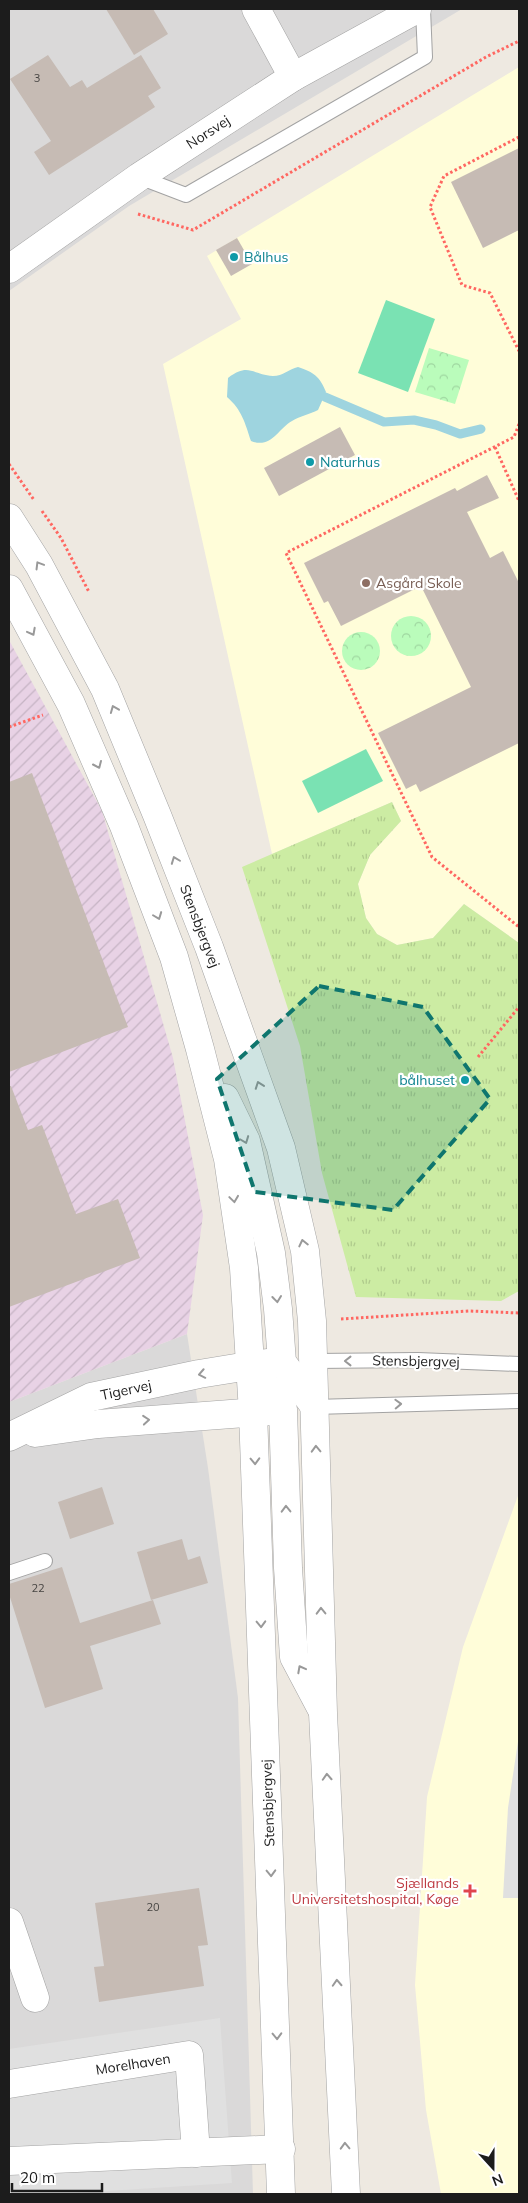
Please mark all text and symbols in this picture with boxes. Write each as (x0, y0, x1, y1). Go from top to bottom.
house number: 3 (34, 71, 40, 85)
street label: Norsvej (183, 111, 233, 153)
place label: Bålhus (244, 248, 289, 266)
marker: Bålhus (228, 251, 240, 263)
place label: Naturhus (320, 453, 380, 471)
marker: Naturhus (304, 456, 316, 468)
one-way arrow (35, 562, 45, 571)
place label: Asgård Skole (376, 574, 462, 592)
marker: Asgård Skole (360, 577, 372, 589)
one-way arrow (26, 627, 36, 636)
one-way arrow (109, 705, 120, 714)
one-way arrow (91, 760, 102, 769)
one-way arrow (171, 856, 181, 865)
street label: Stensbjergvej (176, 882, 224, 970)
one-way arrow (152, 911, 162, 920)
place label: bålhuset (399, 1071, 455, 1089)
marker: bålhuset (459, 1074, 471, 1086)
one-way arrow (255, 1082, 265, 1090)
one-way arrow (239, 1135, 249, 1144)
one-way arrow (228, 1195, 239, 1203)
one-way arrow (298, 1238, 309, 1247)
one-way arrow (271, 1295, 282, 1303)
street label: Stensbjergvej (372, 1351, 460, 1371)
one-way arrow (344, 1356, 352, 1366)
one-way arrow (198, 1368, 206, 1378)
street label: Tigervej (99, 1376, 153, 1404)
one-way arrow (395, 1399, 403, 1410)
one-way arrow (142, 1414, 150, 1425)
one-way arrow (311, 1445, 322, 1453)
one-way arrow (250, 1457, 261, 1465)
one-way arrow (281, 1505, 291, 1512)
house number: 22 (31, 1581, 45, 1595)
one-way arrow (316, 1607, 326, 1615)
one-way arrow (256, 1620, 267, 1628)
one-way arrow (297, 1666, 307, 1675)
street label: Stensbjergvej (257, 1759, 279, 1847)
one-way arrow (321, 1772, 332, 1780)
one-way arrow (265, 1870, 276, 1878)
place label: Sjællands Universitetshospital, Køge (292, 1874, 459, 1908)
marker: Sjællands Universitetshospital, Køge (463, 1884, 477, 1898)
house number: 20 (146, 1900, 160, 1914)
one-way arrow (332, 1979, 343, 1987)
one-way arrow (271, 2032, 282, 2040)
street label: Morelhaven (94, 2049, 172, 2079)
one-way arrow (340, 2141, 350, 2149)
north arrow (468, 2143, 518, 2193)
scale bar (12, 2160, 102, 2192)
text: 20 m (20, 2168, 55, 2187)
text: N (489, 2170, 506, 2190)

